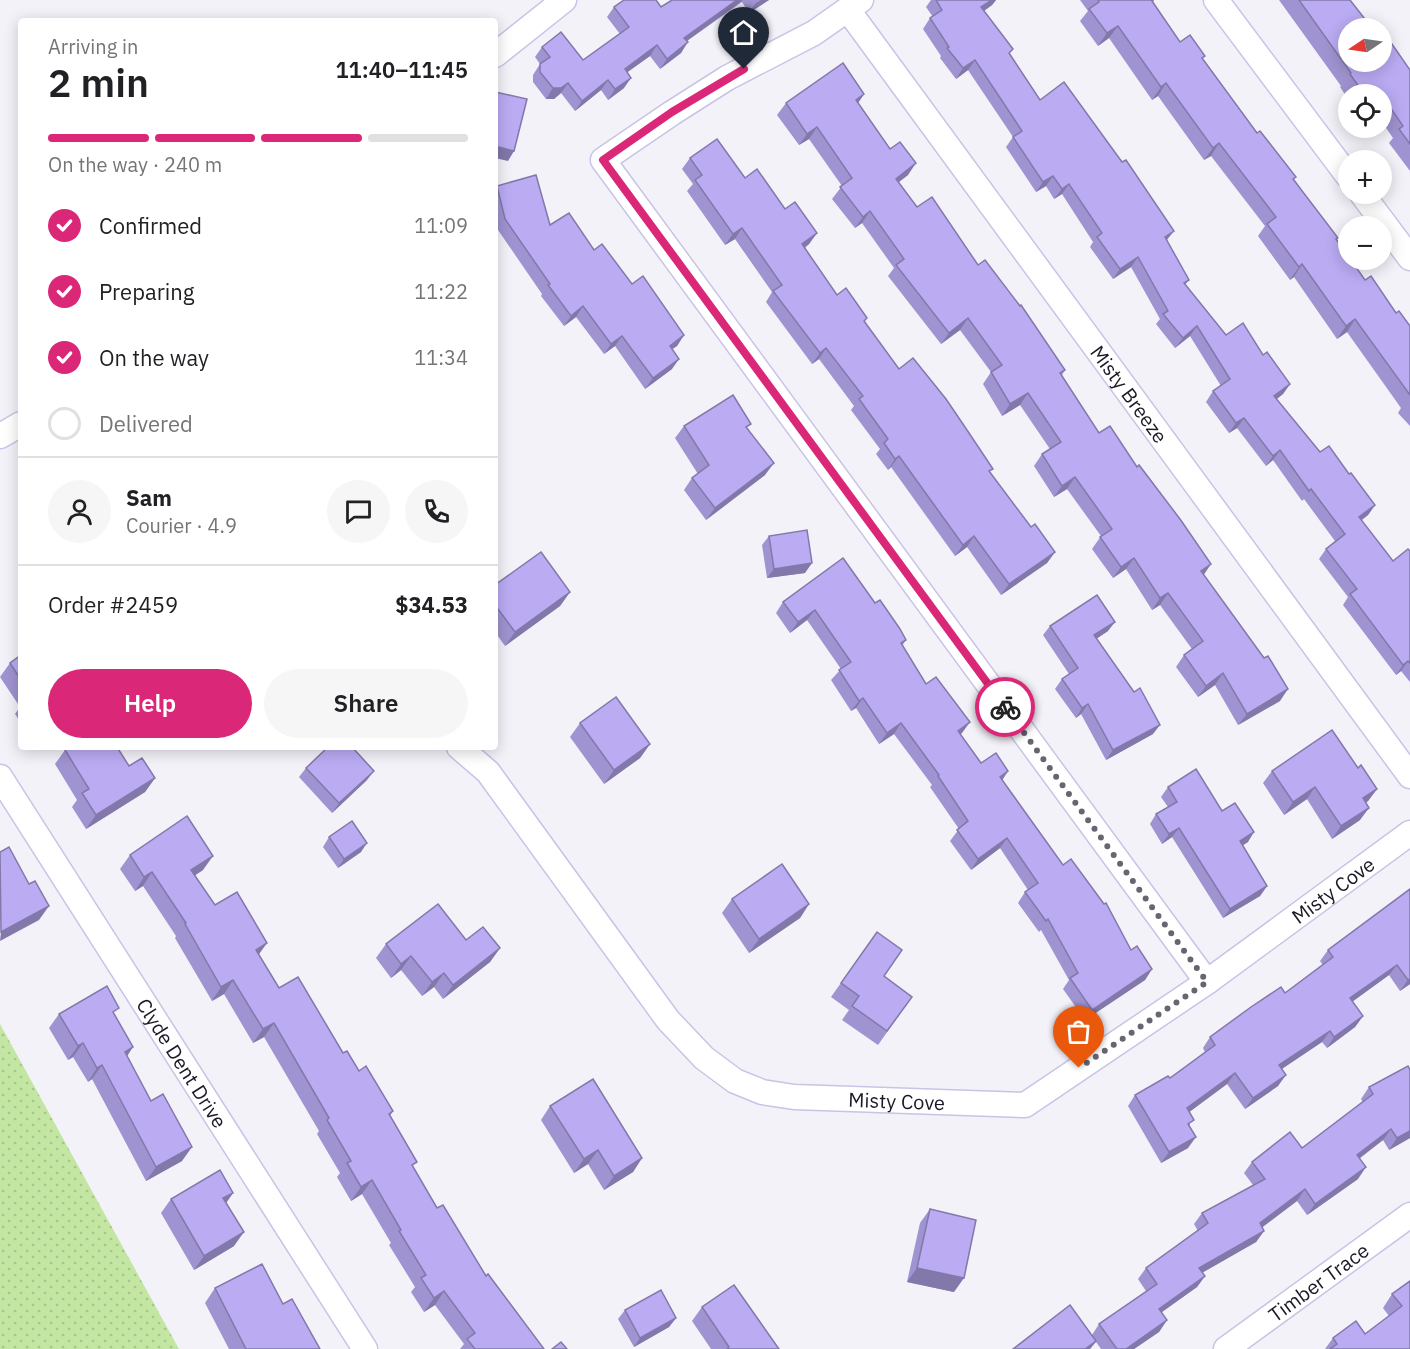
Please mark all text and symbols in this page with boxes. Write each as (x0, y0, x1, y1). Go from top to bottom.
pin (718, 7, 769, 69)
icon: home (727, 16, 760, 49)
north arrow (1338, 18, 1392, 72)
map controls (1338, 18, 1392, 270)
text: Arriving in (48, 33, 138, 60)
text: 11:40–11:45 (335, 55, 468, 84)
text: 2 min (48, 57, 149, 108)
button: locate (1338, 84, 1392, 138)
button: + (1338, 150, 1392, 204)
text: On the way · 240 m (48, 151, 222, 178)
icon: check (48, 209, 81, 242)
text: Confirmed (99, 211, 202, 240)
text: 11:09 (414, 212, 468, 239)
button: − (1338, 216, 1392, 270)
icon: check (48, 275, 81, 308)
text: Preparing (99, 277, 194, 306)
text: 11:22 (414, 278, 468, 305)
street label: Misty Breeze (1085, 339, 1174, 448)
icon: check (48, 341, 81, 374)
text: On the way (99, 343, 209, 372)
text: 11:34 (414, 344, 468, 371)
text: Delivered (99, 409, 193, 438)
button: person (48, 480, 111, 543)
button: chat (327, 480, 390, 543)
button: phone (405, 480, 468, 543)
text: Sam (126, 483, 172, 512)
text: Courier · 4.9 (126, 512, 237, 539)
text: Order #2459 (48, 590, 178, 619)
text: $34.53 (395, 590, 468, 619)
button: Help (48, 669, 252, 738)
button: Share (264, 669, 468, 738)
courier (975, 677, 1035, 737)
icon: bike (989, 691, 1022, 724)
street label: Misty Cove (1286, 850, 1380, 929)
street label: Clyde Dent Drive (131, 993, 234, 1133)
pin (1053, 1006, 1104, 1068)
icon: bag (1062, 1015, 1095, 1048)
street label: Misty Cove (848, 1085, 946, 1116)
street label: Timber Trace (1262, 1236, 1374, 1328)

